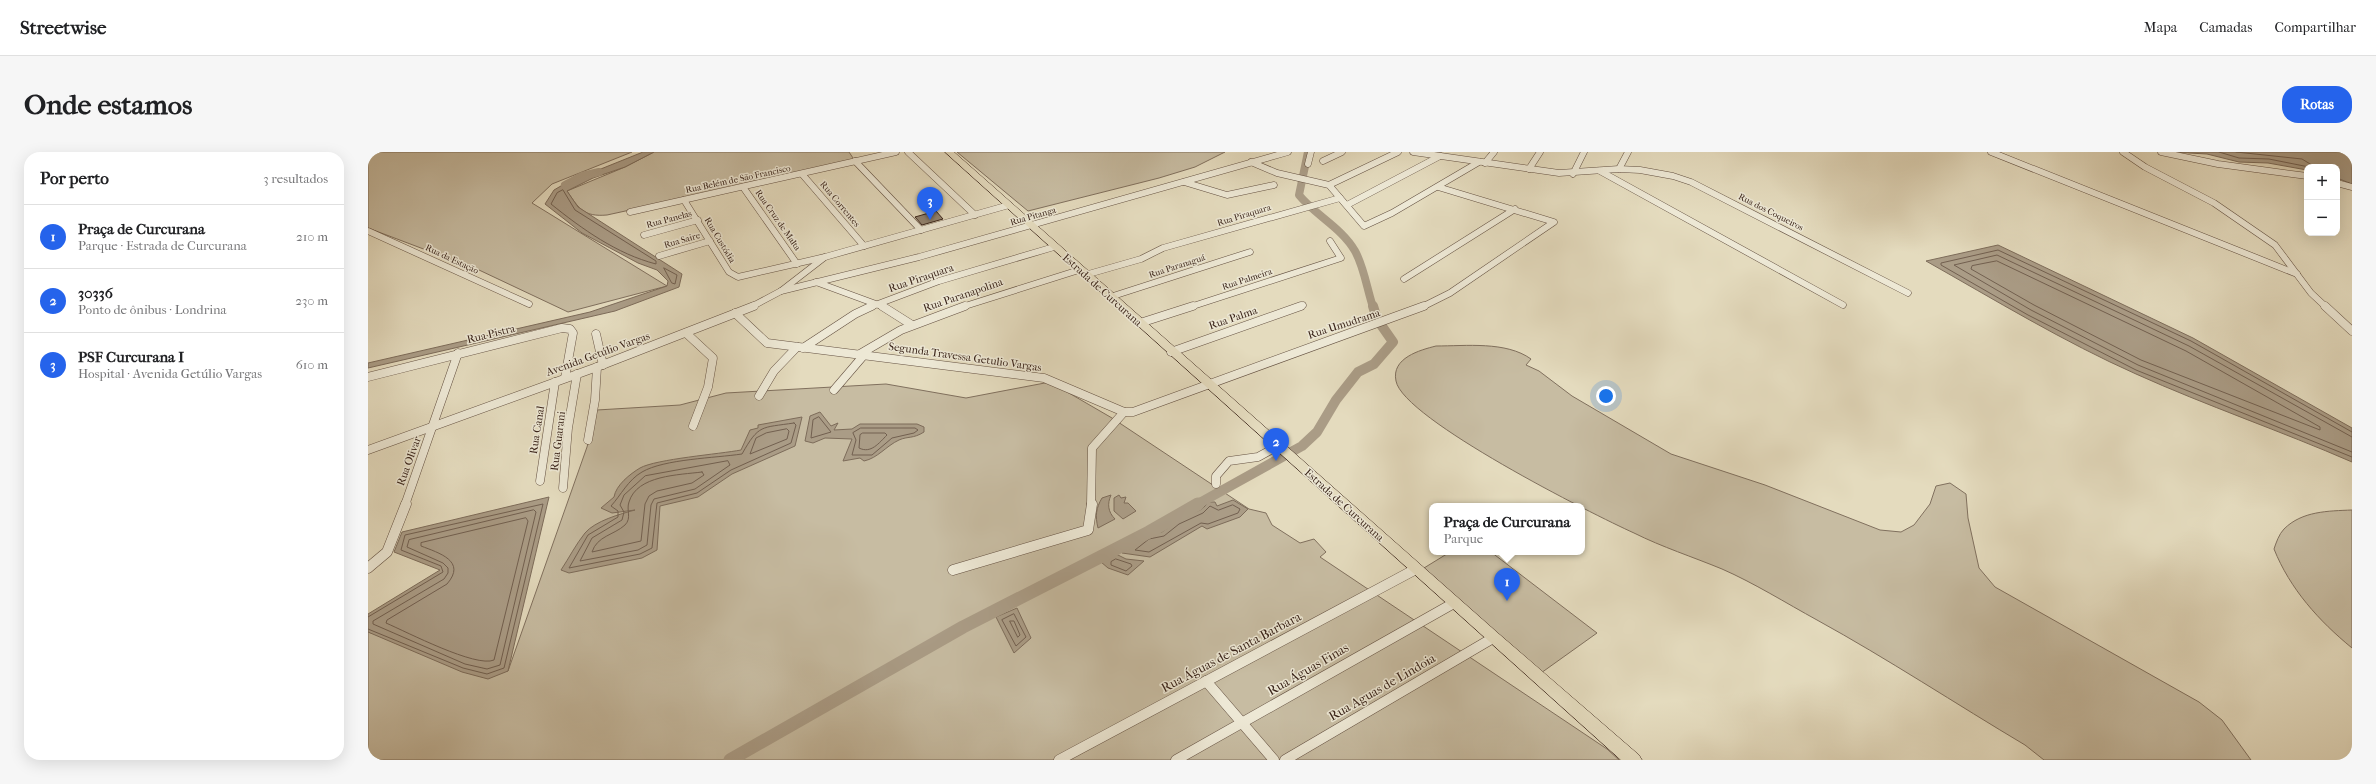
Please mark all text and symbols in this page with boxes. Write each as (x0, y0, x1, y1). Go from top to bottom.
text: Streetwise (20, 17, 106, 39)
text: Mapa (2144, 19, 2177, 36)
text: Camadas (2199, 19, 2253, 36)
text: Compartilhar (2275, 19, 2356, 36)
button: Rotas (2282, 86, 2352, 123)
text: Onde estamos (24, 88, 192, 121)
street label: Rua Belém de São Francisco (685, 163, 792, 195)
map controls (2304, 164, 2340, 236)
button: + (2304, 164, 2340, 200)
text: Por perto (40, 168, 109, 188)
text: 3 resultados (263, 171, 328, 186)
street label: Rua Correntes (818, 179, 862, 229)
pin: 3 (917, 187, 943, 220)
street label: Rua Cruz de Malta (753, 188, 803, 253)
street label: Rua dos Coqueiros (1737, 191, 1806, 233)
button: − (2304, 200, 2340, 236)
street label: Rua Piraquara (1216, 202, 1273, 228)
street label: Rua Pitanga (1009, 204, 1058, 227)
street label: Rua Panelas (645, 208, 693, 230)
street label: Rua Custódia (702, 215, 738, 265)
text: Praça de Curcurana (78, 220, 205, 238)
text: 1 (51, 229, 55, 244)
text: 210 m (296, 229, 328, 244)
street label: Rua Saire (663, 230, 702, 250)
text: Parque · Estrada de Curcurana (78, 238, 247, 253)
street label: Rua da Estação (423, 242, 481, 277)
street label: Estrada de Curcurana (1060, 251, 1145, 330)
street label: Rua Paranaguá (1148, 252, 1207, 280)
street label: Rua Piraquara (887, 261, 956, 295)
street label: Rua Palmeira (1221, 266, 1274, 292)
street label: Rua Paranapolina (921, 275, 1005, 315)
text: 30336 (78, 284, 113, 302)
text: 2 (50, 293, 56, 308)
text: 230 m (295, 293, 328, 308)
text: Ponto de ônibus · Londrina (78, 302, 227, 317)
street label: Rua Palma (1207, 303, 1260, 332)
street label: Rua Umudrama (1306, 306, 1383, 342)
street label: Rua Pistra (466, 322, 517, 346)
street label: Avenida Getúlio Vargas (543, 329, 652, 379)
street label: Segunda Travessa Getulio Vargas (888, 340, 1042, 374)
text: PSF Curcurana I (78, 348, 184, 366)
text: 3 (50, 357, 56, 372)
text: 610 m (296, 357, 328, 372)
text: Hospital · Avenida Getúlio Vargas (78, 366, 262, 381)
your location (1596, 386, 1616, 406)
street label: Rua Canal (527, 405, 547, 455)
street label: Rua Guarani (548, 410, 568, 472)
pin: 2 (1263, 428, 1289, 461)
street label: Rua Olivar (394, 434, 424, 487)
street label: Estrada de Curcurana (1302, 466, 1387, 545)
popup (1429, 503, 1585, 555)
text: Praça de Curcurana (1444, 513, 1570, 531)
text: Parque (1444, 531, 1483, 546)
pin: 1 (1494, 568, 1520, 601)
street label: Rua Águas de Santa Barbara (1159, 608, 1304, 695)
street label: Rua Águas Finas (1265, 640, 1351, 698)
street label: Rua Aguas de Lindoia (1326, 650, 1439, 724)

